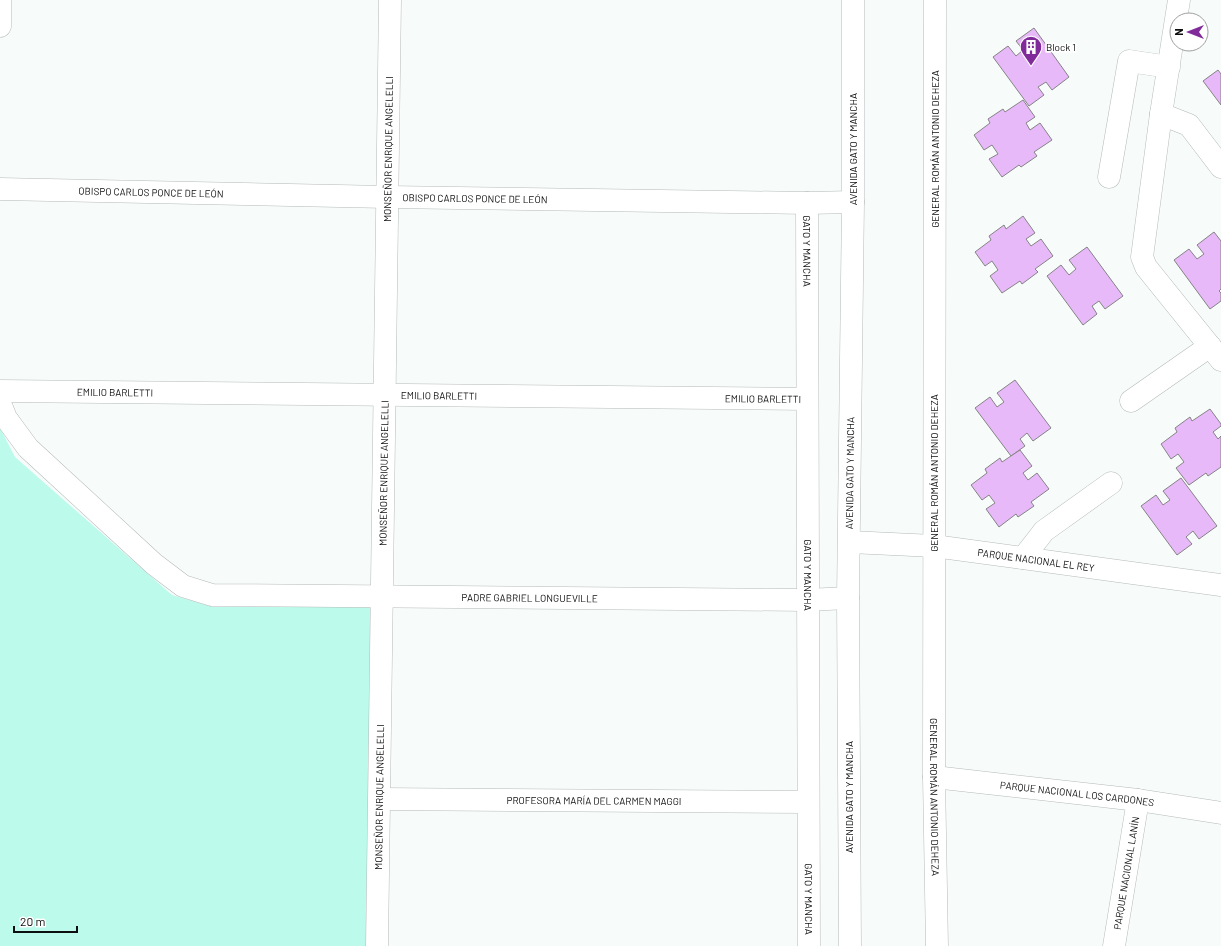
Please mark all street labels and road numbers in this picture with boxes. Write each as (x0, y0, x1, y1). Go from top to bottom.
street label: GENERAL ROMÁN ANTONIO DEHEZA (929, 70, 941, 228)
street label: MONSEÑOR ENRIQUE ANGELELLI (381, 76, 395, 222)
street label: AVENIDA GATO Y MANCHA (847, 93, 859, 205)
street label: OBISPO CARLOS PONCE DE LEÓN (78, 185, 224, 200)
street label: OBISPO CARLOS PONCE DE LEÓN (402, 191, 548, 205)
street label: GATO Y MANCHA (801, 215, 813, 287)
street label: EMILIO BARLETTI (77, 386, 153, 399)
street label: EMILIO BARLETTI (401, 389, 477, 402)
street label: EMILIO BARLETTI (725, 392, 801, 405)
street label: GENERAL ROMÁN ANTONIO DEHEZA (928, 394, 940, 552)
street label: MONSEÑOR ENRIQUE ANGELELLI (376, 400, 391, 546)
street label: AVENIDA GATO Y MANCHA (843, 417, 856, 529)
street label: GATO Y MANCHA (802, 539, 814, 611)
street label: PARQUE NACIONAL EL REY (977, 546, 1096, 574)
street label: PADRE GABRIEL LONGUEVILLE (461, 591, 598, 604)
street label: GENERAL ROMÁN ANTONIO DEHEZA (928, 718, 942, 876)
street label: MONSEÑOR ENRIQUE ANGELELLI (372, 724, 386, 870)
street label: AVENIDA GATO Y MANCHA (843, 741, 855, 853)
street label: PARQUE NACIONAL LOS CARDONES (999, 778, 1155, 808)
street label: PROFESORA MARÍA DEL CARMEN MAGGI (507, 794, 681, 807)
street label: PARQUE NACIONAL LANÍN (1111, 815, 1141, 931)
street label: GATO Y MANCHA (803, 863, 815, 935)

